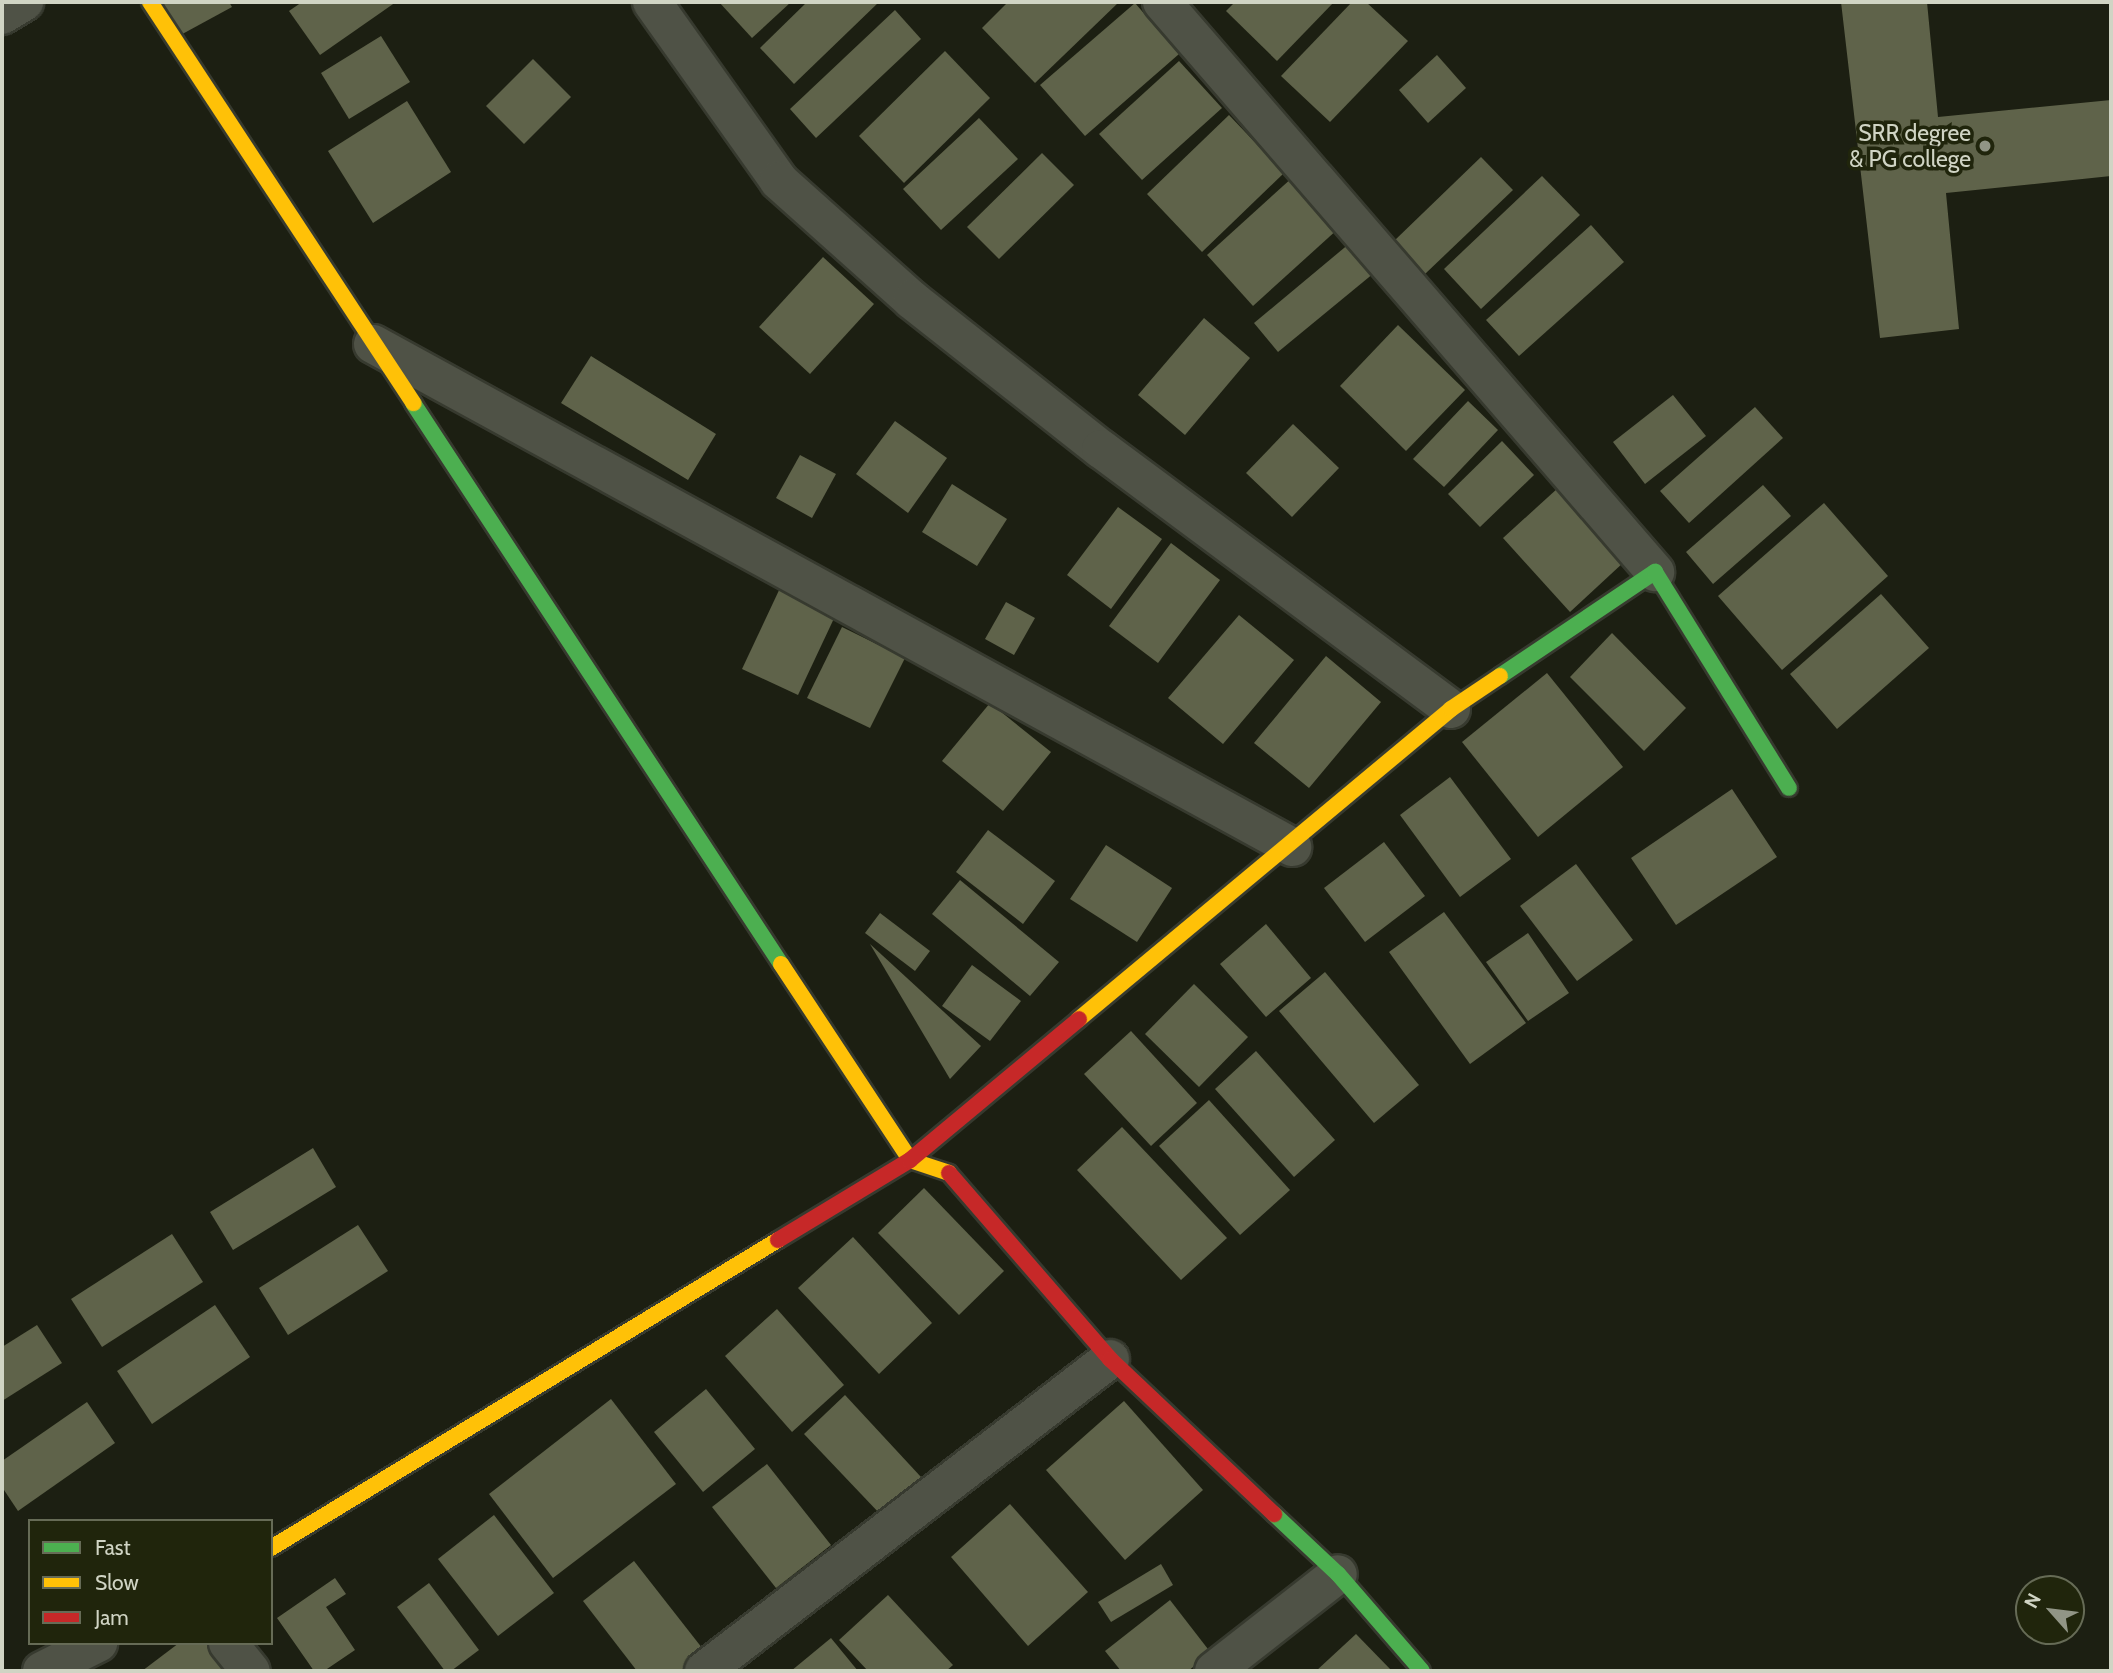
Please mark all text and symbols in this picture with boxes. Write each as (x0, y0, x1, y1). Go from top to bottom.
place label: SRR degree & PG college (1849, 119, 1971, 173)
marker: SRR degree & PG college (1977, 138, 1993, 154)
legend (28, 1519, 273, 1645)
text: Fast (95, 1535, 131, 1560)
text: Slow (95, 1570, 139, 1595)
north arrow (2015, 1575, 2085, 1645)
text: N (2019, 1590, 2046, 1612)
text: Jam (95, 1605, 129, 1630)

